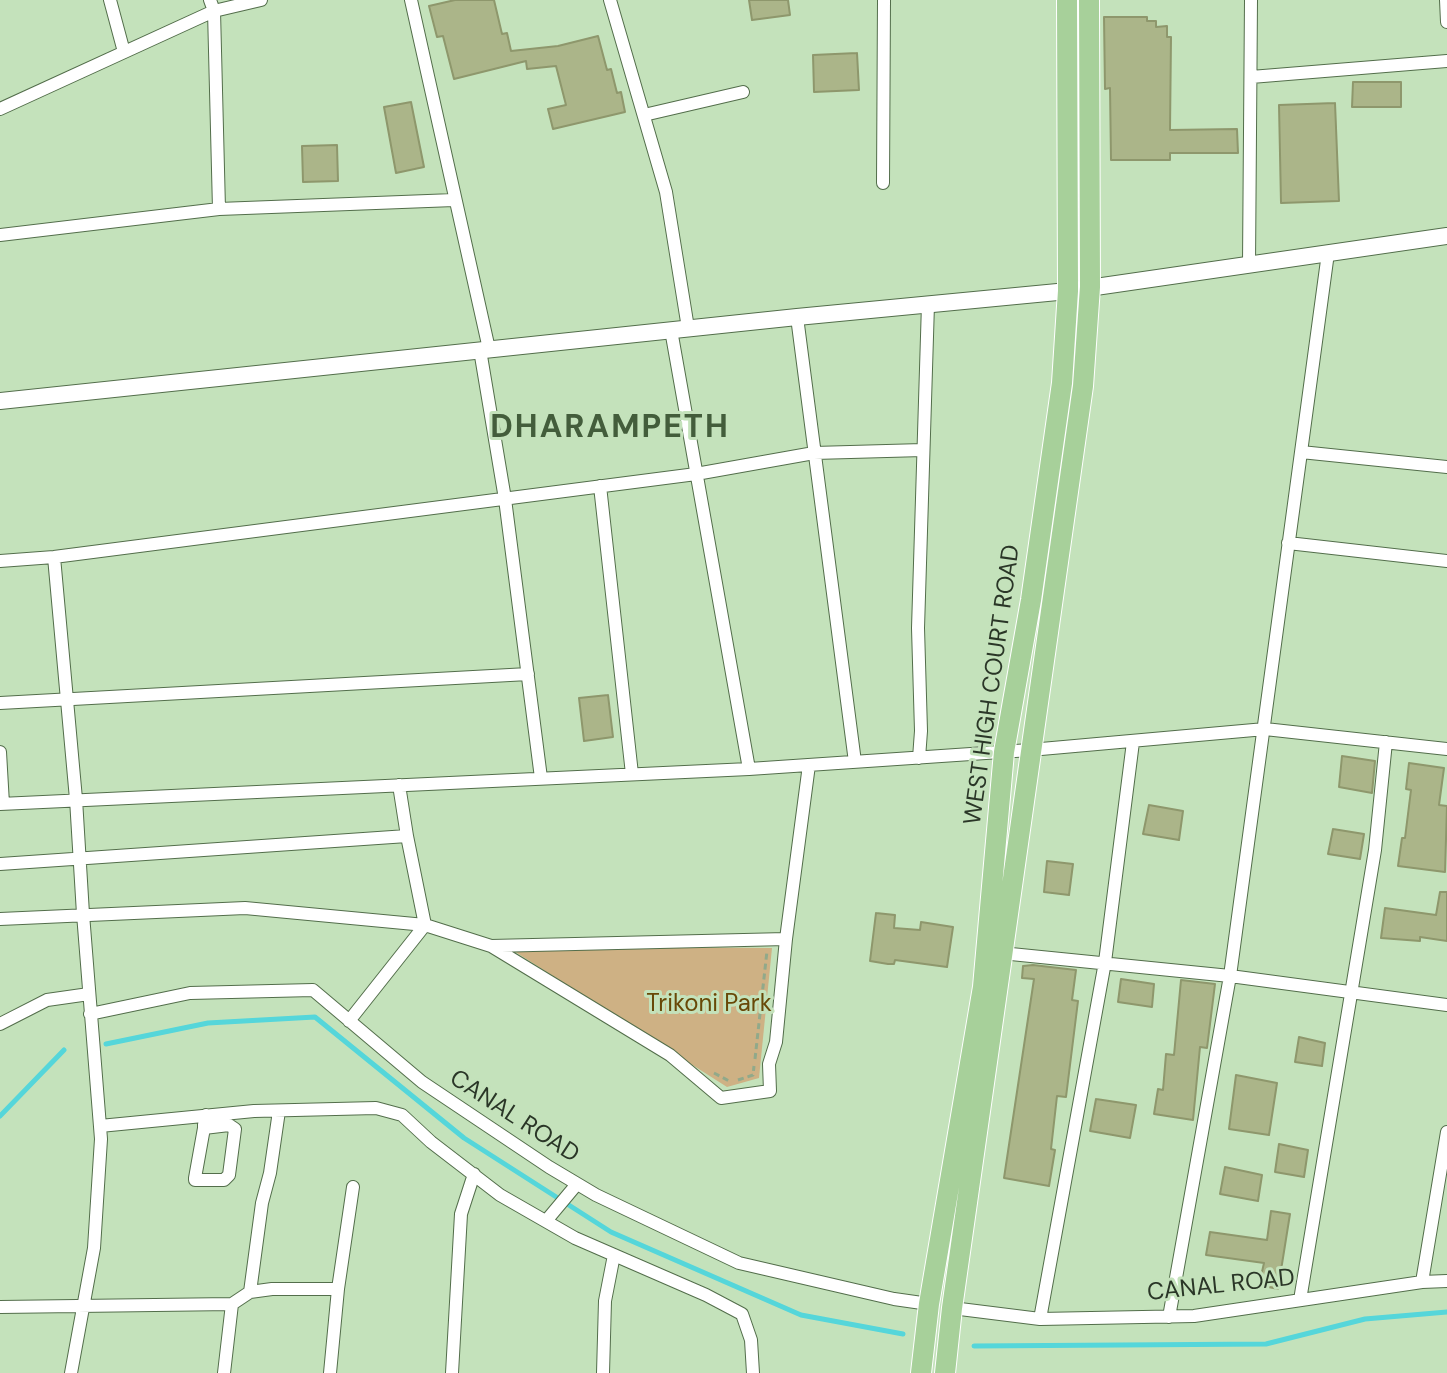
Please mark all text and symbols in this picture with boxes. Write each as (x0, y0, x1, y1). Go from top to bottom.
district label: DHARAMPETH (490, 410, 730, 448)
street label: WEST HIGH COURT ROAD (959, 543, 1027, 827)
park label: Trikoni Park (646, 991, 772, 1019)
street label: CANAL ROAD (444, 1065, 584, 1169)
street label: CANAL ROAD (1146, 1264, 1296, 1308)

